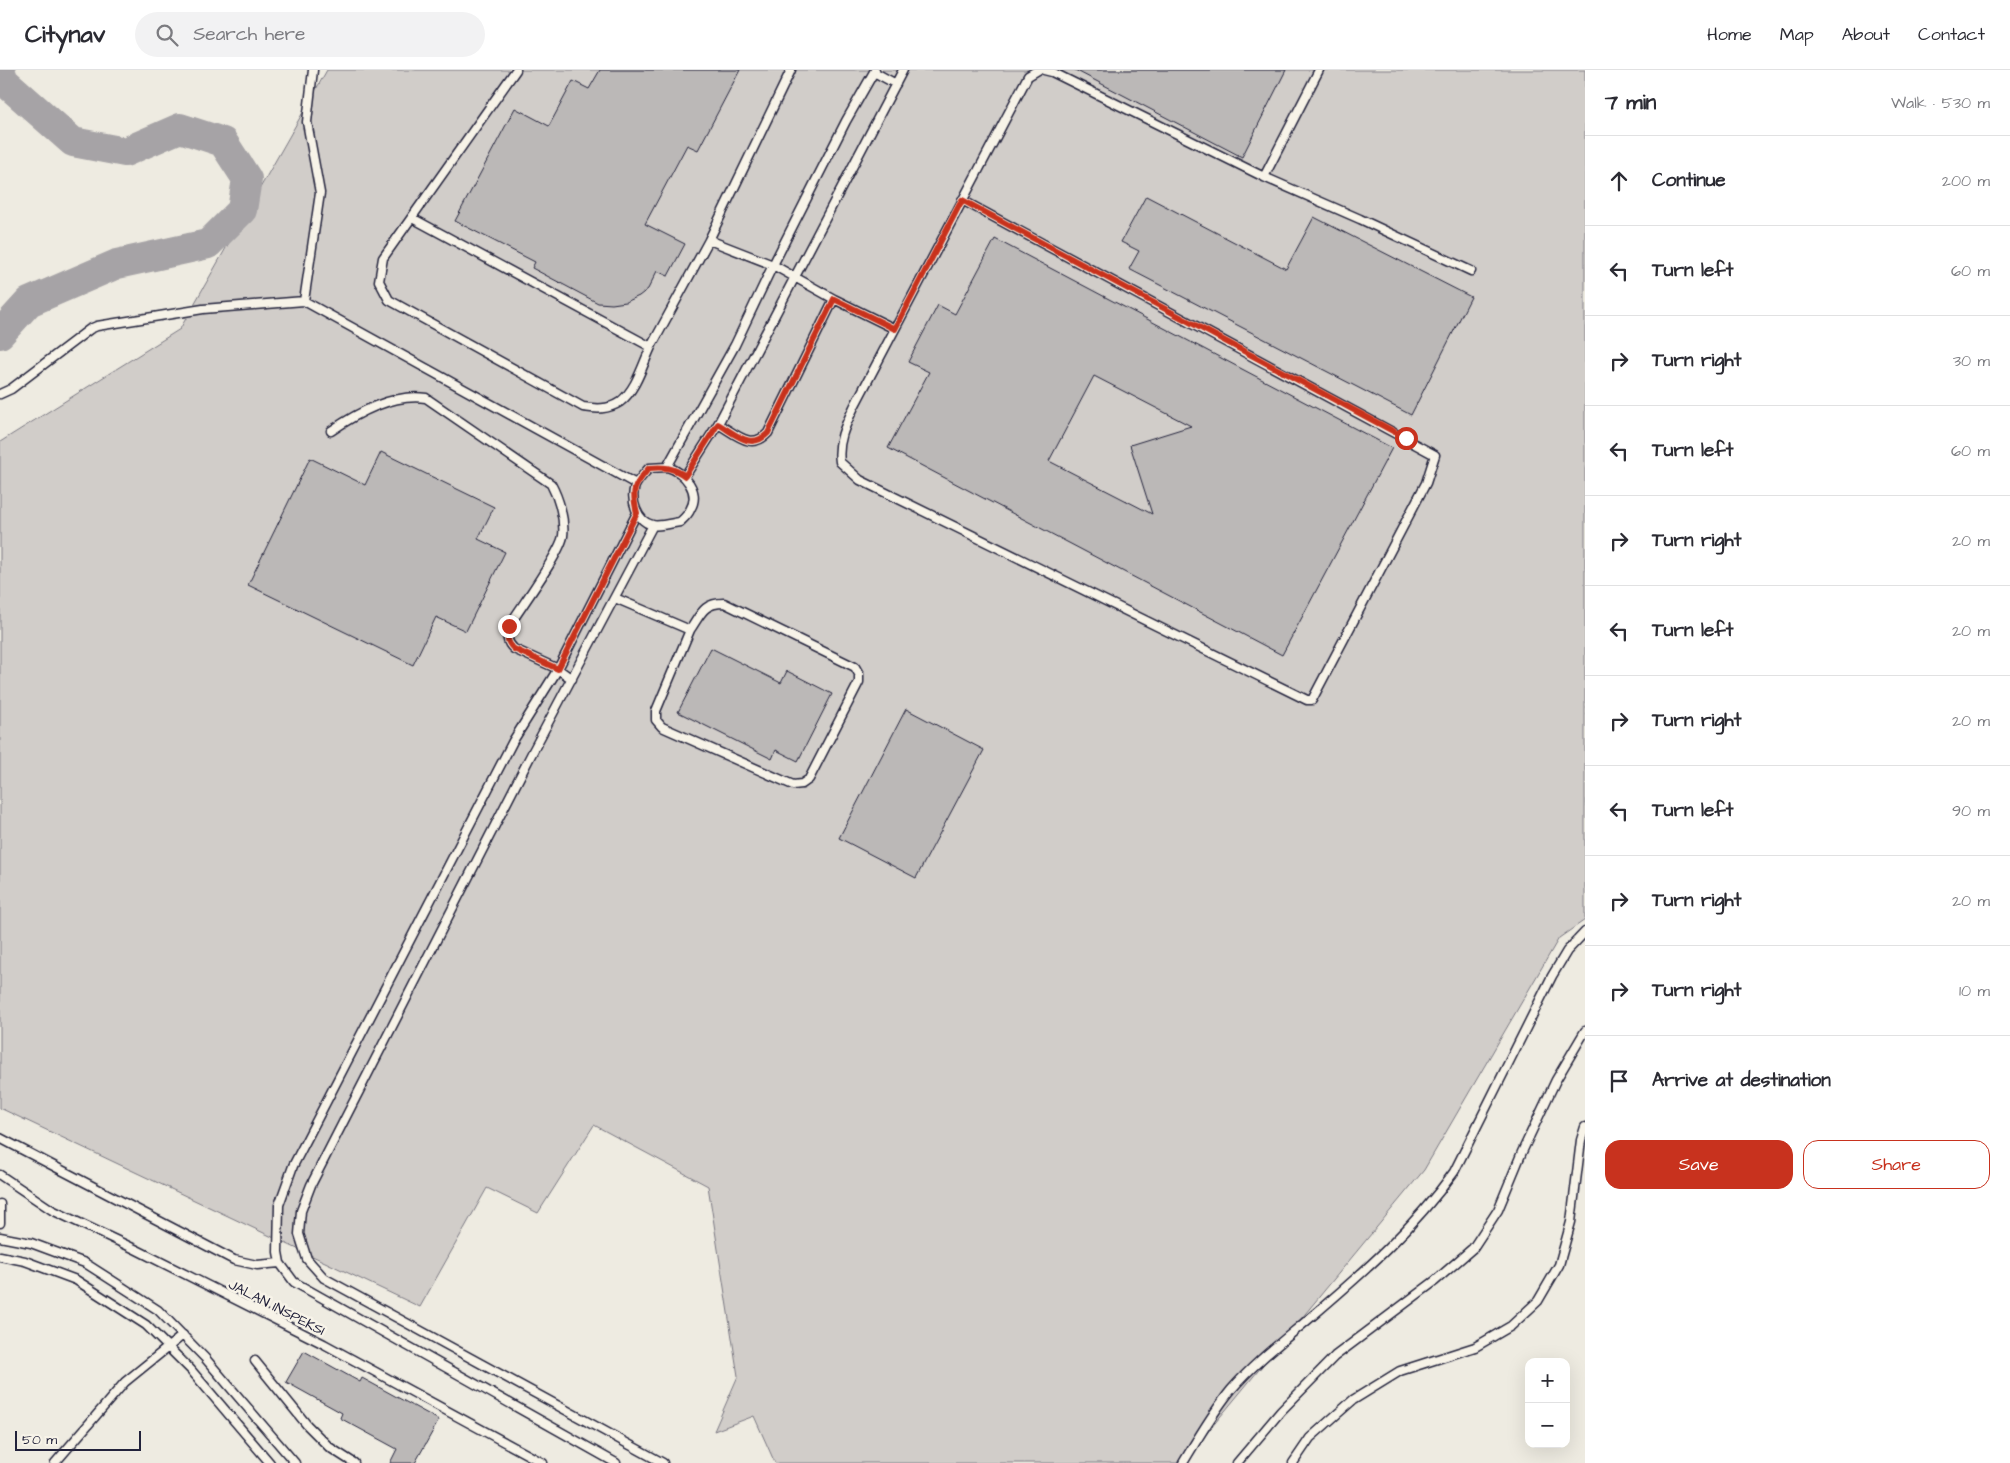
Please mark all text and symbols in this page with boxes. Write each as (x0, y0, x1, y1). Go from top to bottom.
search box (135, 12, 485, 57)
text: Citynav (25, 18, 105, 52)
icon: search (153, 21, 181, 49)
text: Search here (193, 21, 305, 48)
text: Home (1707, 22, 1752, 47)
text: Map (1780, 22, 1814, 47)
text: About (1842, 22, 1890, 47)
text: Contact (1918, 22, 1985, 47)
text: 7 min (1605, 88, 1656, 117)
text: Walk · 530 m (1891, 92, 1990, 114)
icon: ahead (1605, 167, 1633, 195)
text: Continue (1652, 167, 1726, 194)
text: 200 m (1942, 170, 1990, 192)
icon: left (1605, 257, 1633, 285)
text: Turn left (1652, 257, 1733, 284)
text: 60 m (1951, 260, 1990, 282)
icon: right (1605, 347, 1633, 375)
text: Turn right (1652, 347, 1741, 374)
text: 30 m (1953, 350, 1990, 372)
route start (1395, 427, 1418, 450)
icon: left (1605, 437, 1633, 465)
text: Turn left (1652, 437, 1733, 464)
text: 60 m (1951, 440, 1990, 462)
icon: right (1605, 527, 1633, 555)
text: Turn right (1652, 527, 1741, 554)
text: 20 m (1952, 530, 1990, 552)
route end (498, 615, 521, 638)
icon: left (1605, 617, 1633, 645)
text: Turn left (1652, 617, 1733, 644)
text: 20 m (1952, 620, 1990, 642)
icon: right (1605, 707, 1633, 735)
text: Turn right (1652, 707, 1741, 734)
text: 20 m (1952, 710, 1990, 732)
icon: left (1605, 797, 1633, 825)
text: Turn left (1652, 797, 1733, 824)
text: 90 m (1952, 800, 1990, 822)
icon: right (1605, 887, 1633, 915)
text: Turn right (1652, 887, 1741, 914)
text: 20 m (1952, 890, 1990, 912)
icon: right (1605, 977, 1633, 1005)
text: Turn right (1652, 977, 1741, 1004)
text: 10 m (1959, 980, 1990, 1002)
icon: arrive (1605, 1067, 1633, 1095)
text: Arrive at destination (1652, 1067, 1831, 1094)
button: Save (1605, 1140, 1793, 1189)
button: Share (1803, 1140, 1990, 1189)
street label: JALAN INSPEKSI (225, 1275, 328, 1341)
map controls (1525, 1358, 1570, 1448)
button: + (1525, 1358, 1570, 1403)
button: − (1525, 1403, 1570, 1448)
scale bar (15, 1428, 141, 1451)
text: 50 m (22, 1430, 57, 1450)

